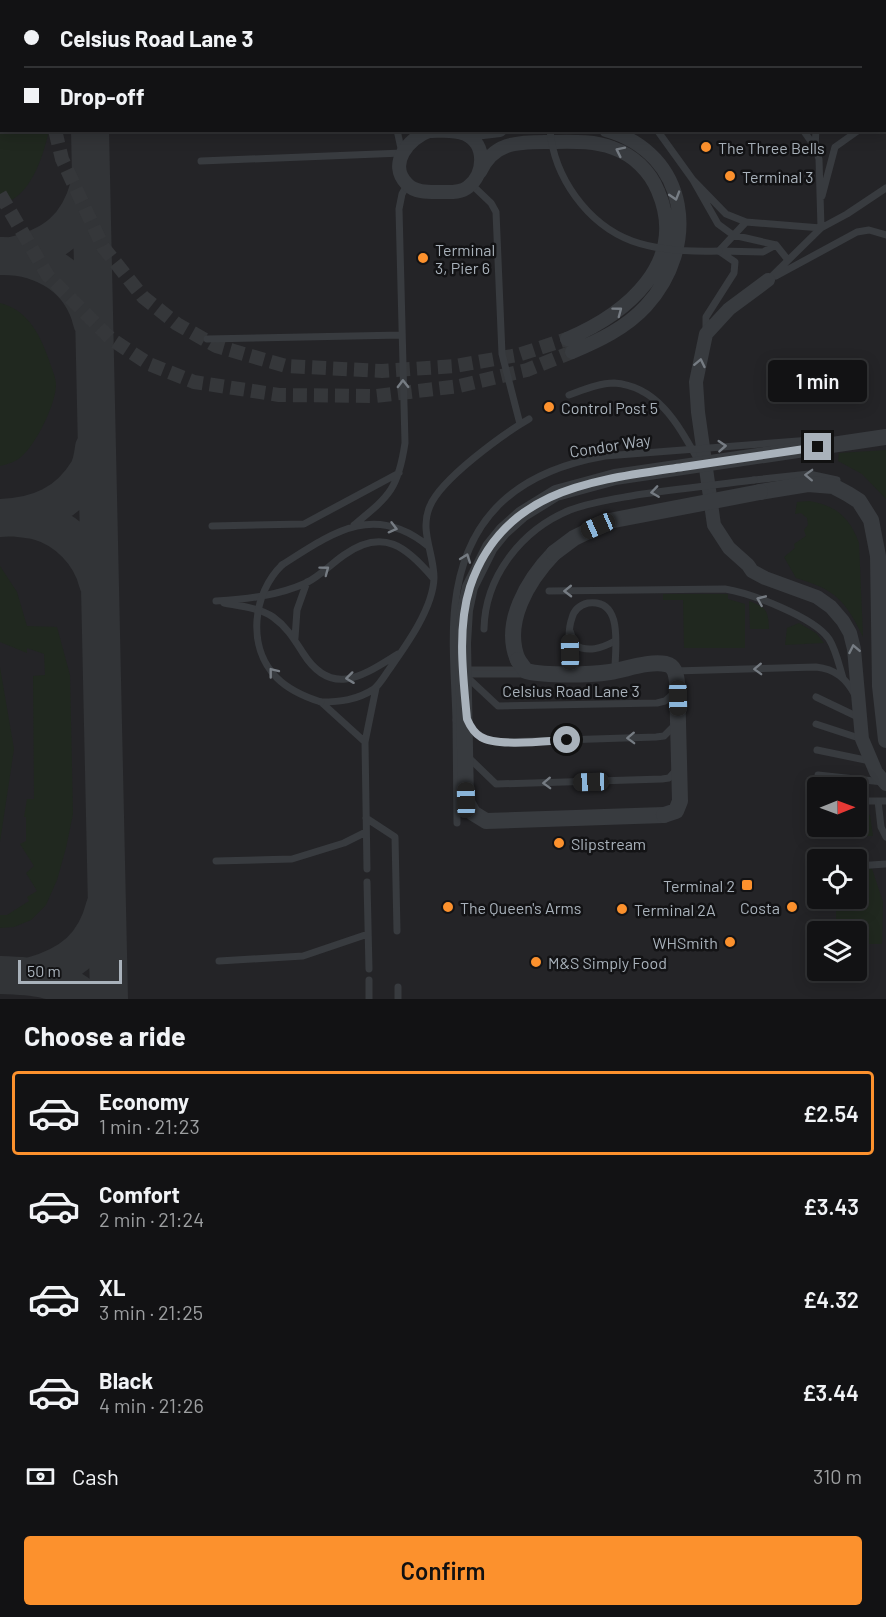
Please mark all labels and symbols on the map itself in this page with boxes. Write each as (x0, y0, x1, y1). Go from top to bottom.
place label: The Three Bells (718, 138, 825, 157)
marker: The Three Bells (699, 140, 713, 154)
one-way arrow (615, 147, 626, 159)
place label: Terminal 3 (742, 167, 814, 186)
marker: Terminal 3 (723, 169, 737, 183)
one-way arrow (668, 190, 680, 201)
place label: Terminal 3, Pier 6 (435, 240, 495, 277)
marker: Terminal 3, Pier 6 (416, 251, 430, 265)
one-way arrow (611, 307, 622, 318)
one-way arrow (692, 358, 705, 368)
callout: 1 min (768, 360, 868, 402)
one-way arrow (397, 380, 409, 389)
place label: Control Post 5 (561, 398, 658, 417)
marker: Control Post 5 (542, 400, 556, 414)
street label: Condor Way (568, 429, 653, 461)
route end (804, 433, 831, 460)
one-way arrow (718, 440, 727, 453)
one-way arrow (804, 468, 813, 481)
one-way arrow (650, 486, 659, 498)
car (578, 510, 618, 542)
one-way arrow (388, 520, 398, 533)
one-way arrow (459, 553, 472, 564)
one-way arrow (318, 567, 329, 578)
one-way arrow (563, 585, 572, 597)
one-way arrow (756, 595, 767, 607)
car (561, 634, 579, 670)
one-way arrow (848, 644, 861, 654)
one-way arrow (753, 662, 762, 675)
one-way arrow (269, 667, 280, 678)
one-way arrow (346, 671, 355, 683)
car (669, 680, 687, 716)
street label: Celsius Road Lane 3 (502, 681, 640, 700)
route start (553, 726, 580, 753)
one-way arrow (627, 732, 636, 744)
car (573, 772, 609, 792)
one-way arrow (543, 777, 552, 789)
north arrow (807, 777, 867, 837)
car (457, 782, 475, 818)
place label: Slipstream (571, 834, 646, 853)
marker: Slipstream (552, 836, 566, 850)
place label: Terminal 2 (663, 876, 735, 895)
marker: Terminal 2 (740, 878, 754, 892)
place label: The Queen's Arms (460, 898, 581, 917)
place label: Costa (740, 898, 780, 917)
marker: The Queen's Arms (441, 900, 455, 914)
place label: Terminal 2A (634, 900, 716, 919)
marker: Costa (785, 900, 799, 914)
marker: Terminal 2A (615, 902, 629, 916)
place label: WHSmith (652, 933, 718, 952)
marker: WHSmith (723, 935, 737, 949)
place label: M&S Simply Food (548, 953, 667, 972)
marker: M&S Simply Food (529, 955, 543, 969)
scale bar (18, 957, 122, 984)

